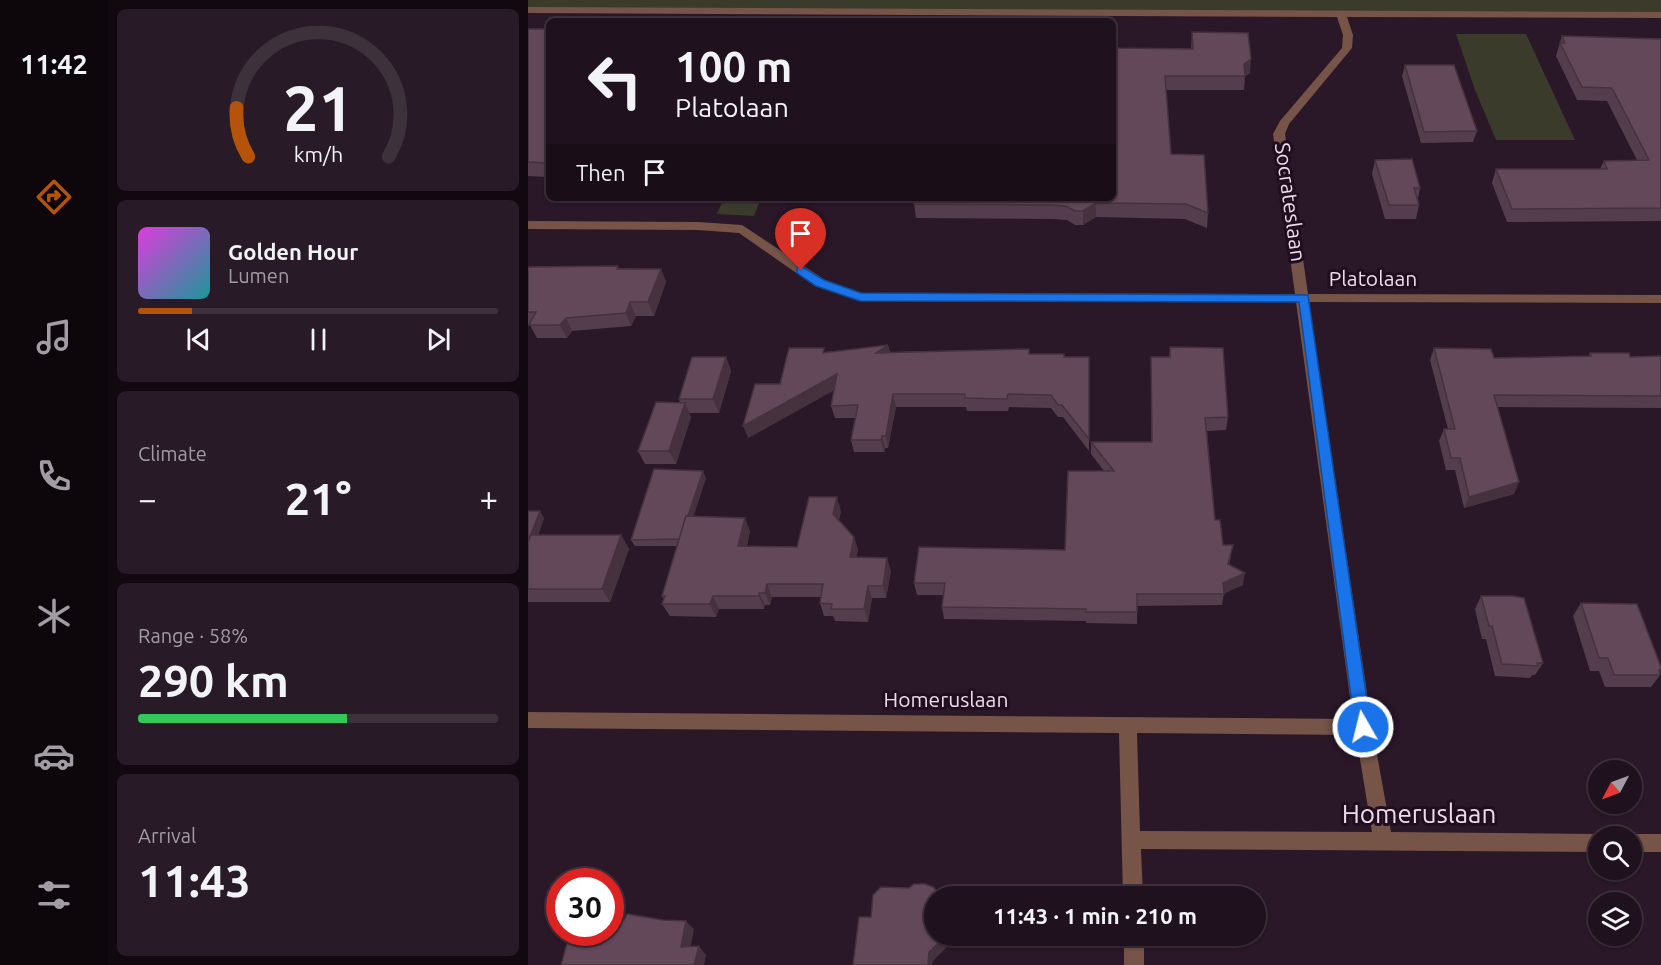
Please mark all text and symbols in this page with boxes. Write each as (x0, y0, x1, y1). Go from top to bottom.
icon: left (576, 42, 654, 120)
text: 100 m (675, 43, 792, 90)
text: 11:42 (20, 49, 88, 79)
text: 21 (283, 73, 353, 143)
text: Platolaan (675, 92, 789, 122)
street label: Socrateslaan (1271, 141, 1311, 263)
text: km/h (293, 142, 343, 166)
icon: arrive (638, 156, 671, 189)
text: Then (576, 160, 626, 185)
icon: directions (33, 176, 75, 218)
pin (775, 208, 826, 270)
icon: arrive (784, 217, 817, 250)
text: Golden Hour (228, 239, 358, 264)
text: Lumen (228, 264, 289, 287)
street label: Platolaan (1329, 266, 1417, 290)
icon: music (33, 316, 75, 358)
icon: previous (182, 323, 215, 356)
icon: pause (302, 323, 335, 356)
icon: next (422, 323, 455, 356)
text: Climate (138, 442, 207, 465)
icon: phone (33, 455, 75, 497)
text: 21° (285, 473, 351, 524)
text: − (138, 480, 157, 517)
text: + (479, 480, 498, 517)
icon: climate (33, 595, 75, 637)
text: Range · 58% (138, 624, 248, 647)
text: 290 km (138, 655, 289, 706)
street label: Homeruslaan (884, 687, 1008, 711)
position arrow (1331, 695, 1395, 759)
icon: car (33, 735, 75, 777)
north arrow (1588, 760, 1642, 814)
map controls (1588, 760, 1642, 946)
street label: Homeruslaan (1342, 799, 1496, 828)
text: Arrival (138, 824, 196, 847)
button: search (1588, 826, 1642, 880)
text: 11:43 (138, 855, 251, 906)
speed limit sign: 30 (546, 868, 624, 946)
icon: filters (33, 874, 75, 916)
button: layers (1588, 892, 1642, 946)
text: 11:43 · 1 min · 210 m (993, 903, 1197, 928)

